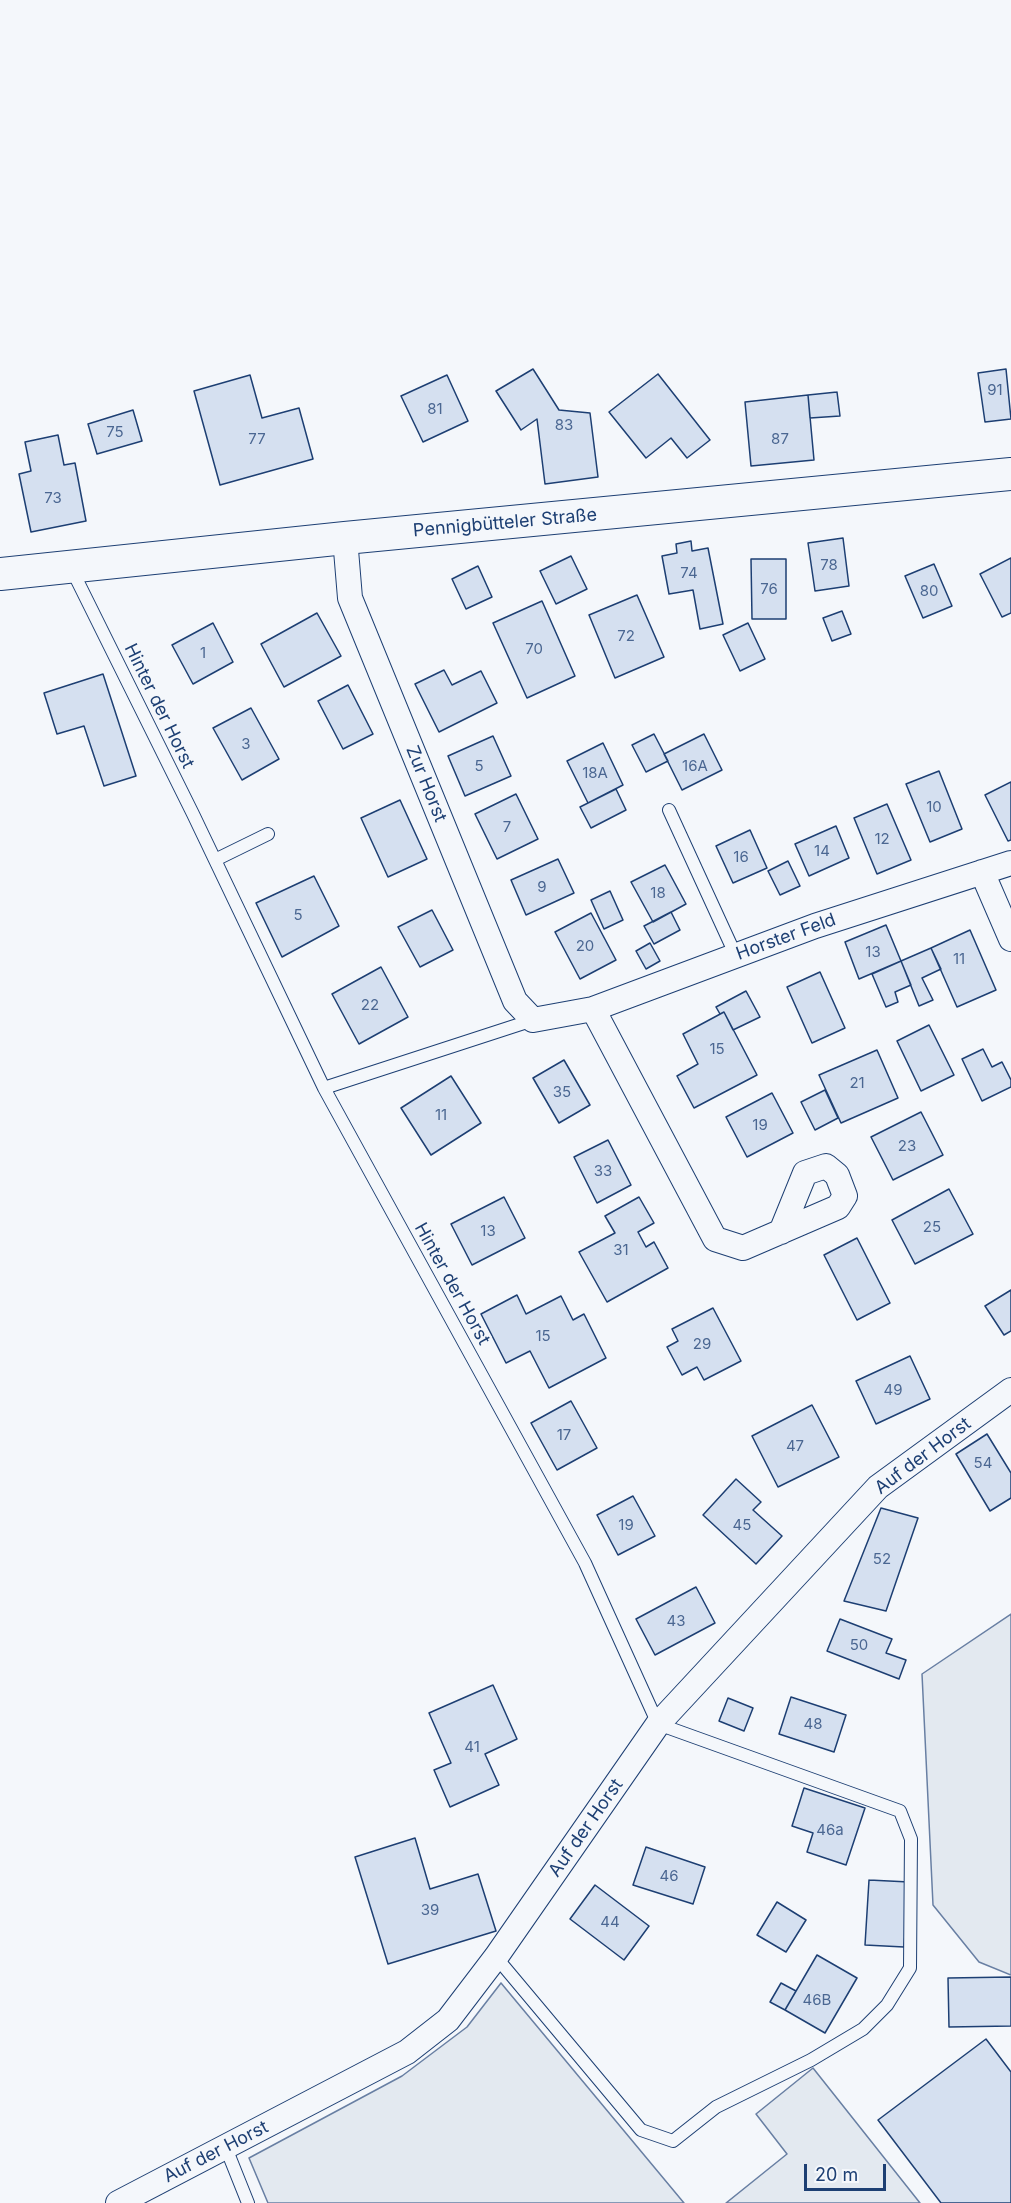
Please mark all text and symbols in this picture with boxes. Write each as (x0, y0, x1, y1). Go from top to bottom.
house number: 91 (987, 381, 1003, 399)
house number: 81 (427, 400, 443, 418)
house number: 83 (555, 416, 573, 434)
house number: 75 (106, 423, 124, 441)
house number: 77 (248, 430, 266, 448)
house number: 87 (771, 430, 789, 448)
house number: 73 (44, 489, 62, 507)
street label: Pennigbütteler Straße (412, 504, 598, 542)
house number: 78 (820, 556, 838, 574)
house number: 74 (680, 564, 698, 582)
house number: 76 (760, 580, 778, 598)
house number: 80 (920, 582, 938, 600)
house number: 72 (617, 627, 635, 645)
street label: Hinter der Horst (119, 640, 199, 772)
house number: 70 (525, 640, 543, 658)
house number: 1 (200, 644, 206, 662)
house number: 3 (241, 735, 251, 753)
street label: Zur Horst (401, 743, 451, 825)
house number: 5 (474, 757, 484, 775)
house number: 16A (682, 757, 708, 775)
house number: 18A (582, 764, 608, 782)
house number: 10 (926, 798, 942, 816)
house number: 7 (503, 818, 511, 836)
house number: 12 (874, 830, 890, 848)
house number: 14 (814, 842, 830, 860)
house number: 16 (733, 848, 749, 866)
house number: 9 (537, 878, 547, 896)
house number: 18 (650, 884, 666, 902)
house number: 5 (293, 906, 303, 924)
street label: Horster Feld (733, 909, 839, 965)
house number: 20 (576, 937, 594, 955)
house number: 13 (865, 943, 881, 961)
house number: 11 (953, 950, 965, 968)
house number: 22 (361, 996, 379, 1014)
house number: 15 (709, 1040, 725, 1058)
house number: 21 (849, 1074, 865, 1092)
house number: 35 (553, 1083, 571, 1101)
house number: 11 (435, 1106, 447, 1124)
house number: 19 (752, 1116, 768, 1134)
house number: 23 (898, 1137, 916, 1155)
house number: 33 (594, 1162, 612, 1180)
house number: 25 (923, 1218, 941, 1236)
street label: Hinter der Horst (410, 1219, 494, 1349)
house number: 13 (480, 1222, 496, 1240)
house number: 31 (613, 1241, 629, 1259)
house number: 15 (535, 1327, 551, 1345)
house number: 29 (693, 1335, 711, 1353)
house number: 49 (884, 1381, 902, 1399)
street label: Auf der Horst (871, 1413, 975, 1499)
house number: 17 (557, 1426, 571, 1444)
house number: 47 (786, 1437, 804, 1455)
house number: 54 (974, 1454, 992, 1472)
house number: 19 (618, 1516, 634, 1534)
house number: 45 (733, 1516, 751, 1534)
house number: 52 (873, 1550, 891, 1568)
house number: 43 (667, 1612, 685, 1630)
house number: 50 (850, 1636, 868, 1654)
house number: 48 (804, 1715, 822, 1733)
house number: 41 (464, 1738, 480, 1756)
street label: Auf der Horst (544, 1775, 628, 1881)
house number: 46a (816, 1821, 844, 1839)
house number: 46 (660, 1867, 678, 1885)
house number: 39 (421, 1901, 439, 1919)
house number: 44 (600, 1913, 620, 1931)
house number: 46B (803, 1991, 831, 2009)
street label: Auf der Horst (160, 2116, 272, 2188)
scale bar (807, 2152, 890, 2190)
text: 20 m (815, 2164, 858, 2185)

